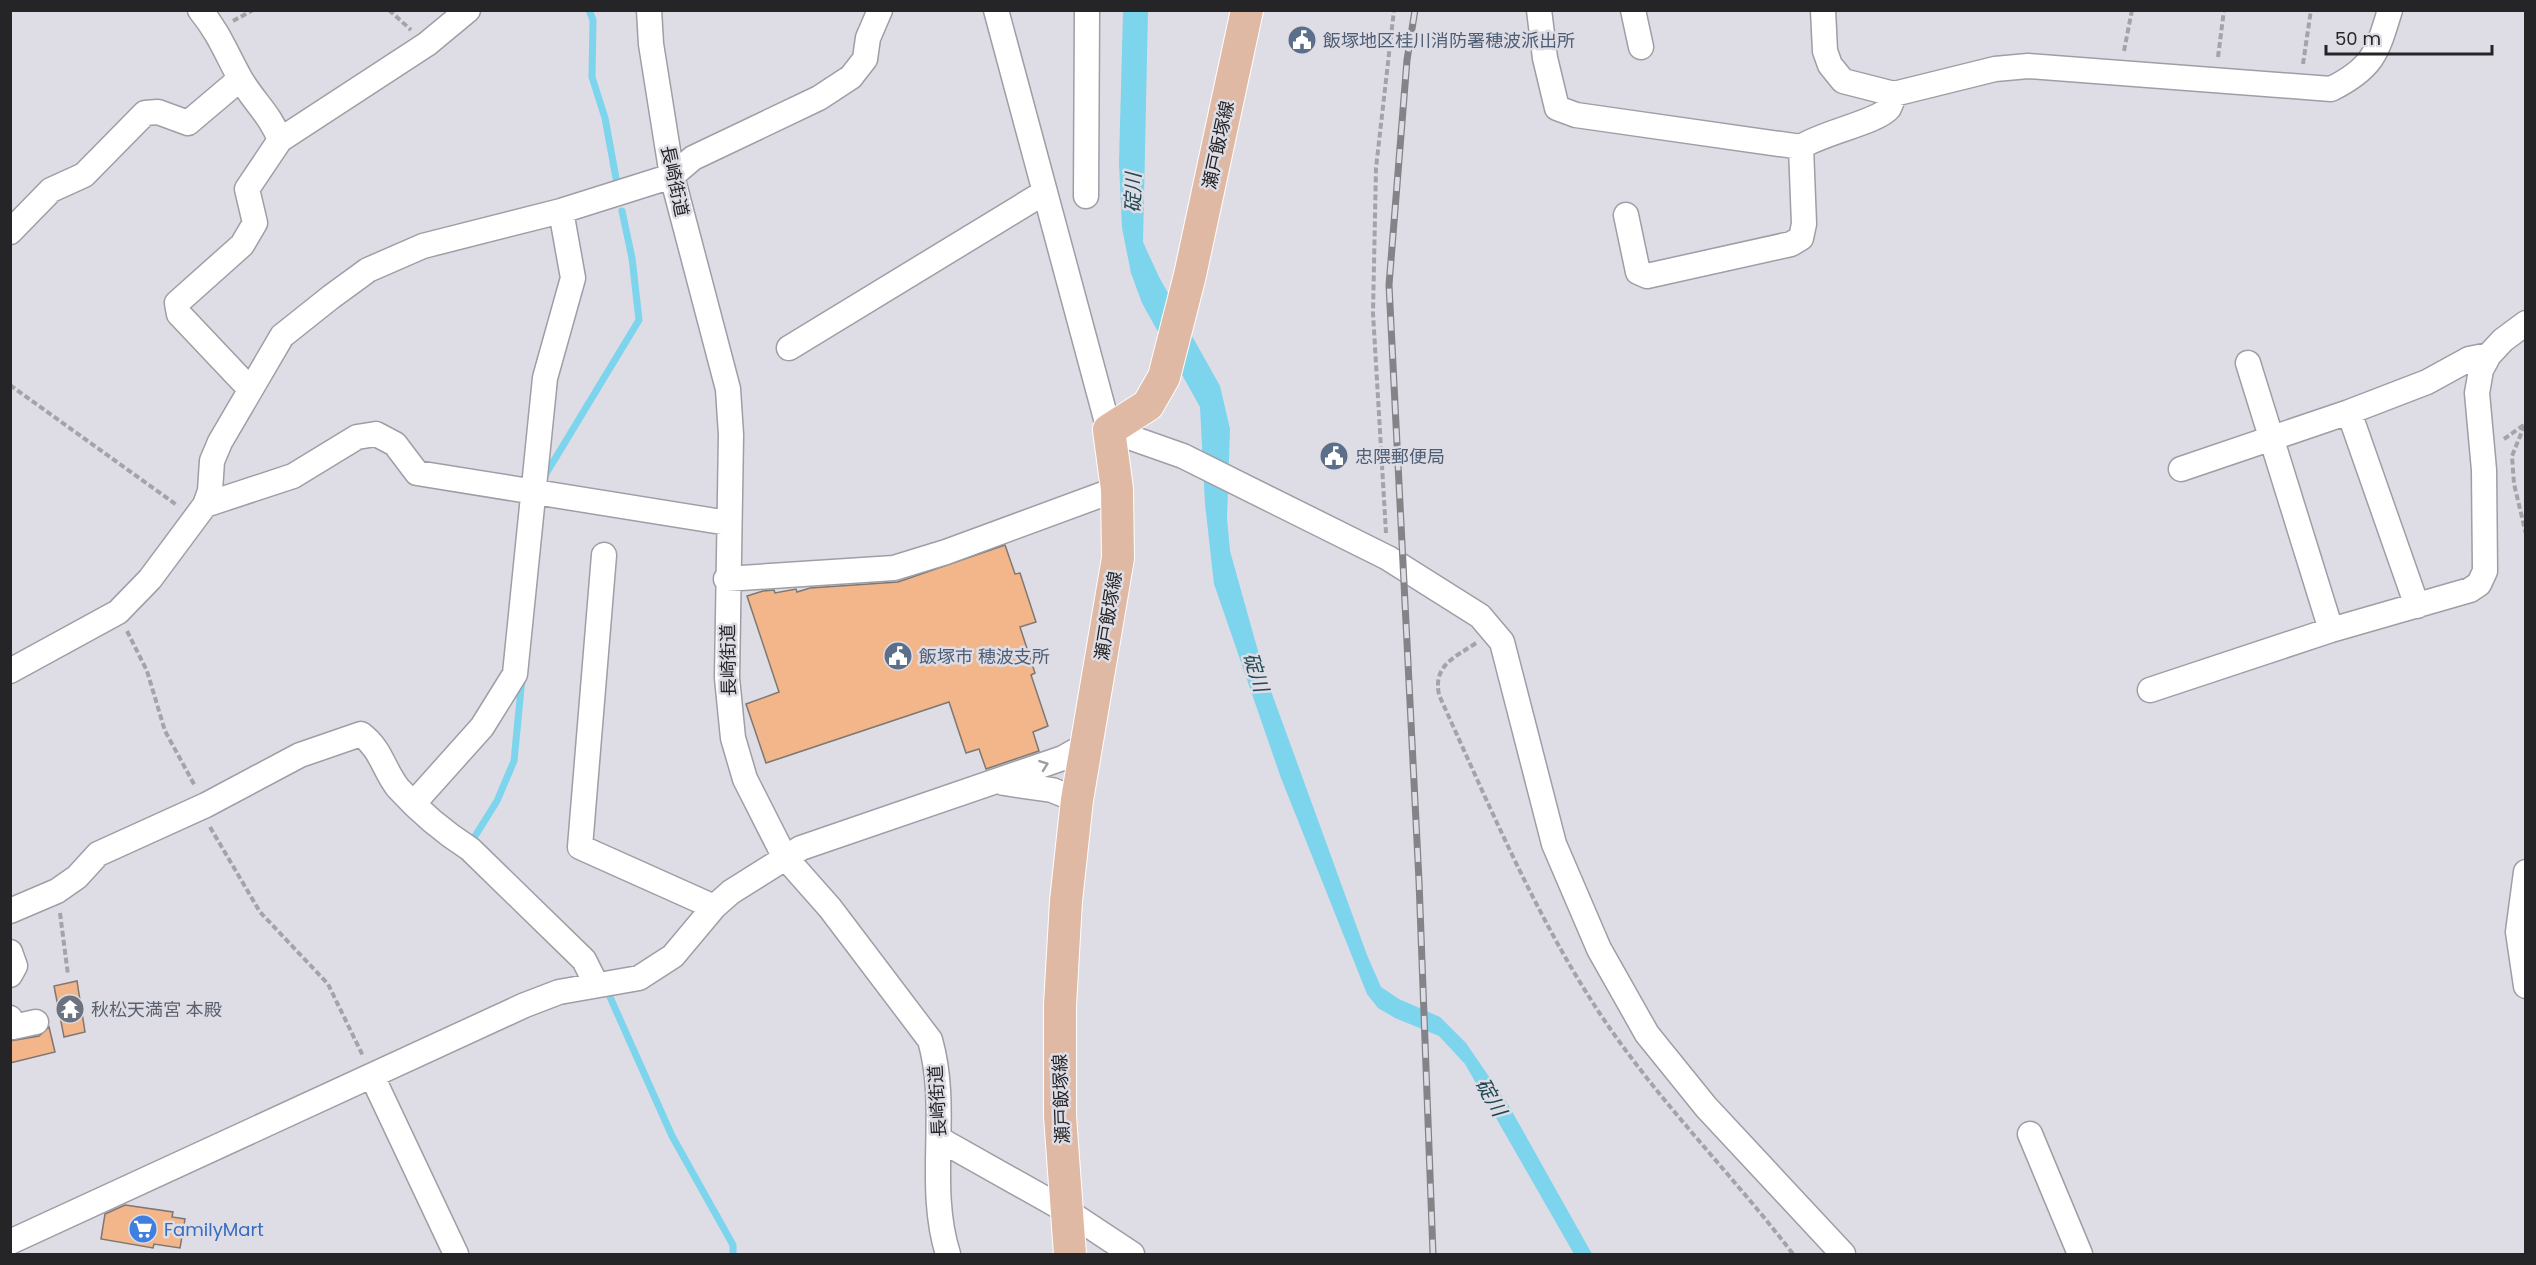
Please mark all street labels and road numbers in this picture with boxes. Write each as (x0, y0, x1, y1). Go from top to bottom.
street label: 瀬戸飯塚線 (1196, 98, 1240, 192)
street label: 長崎街道 (655, 143, 695, 219)
street label: 瀬戸飯塚線 (1089, 570, 1127, 662)
street label: 長崎街道 (715, 624, 741, 696)
street label: 瀬戸飯塚線 (1047, 1054, 1075, 1144)
street label: 長崎街道 (923, 1064, 951, 1138)

